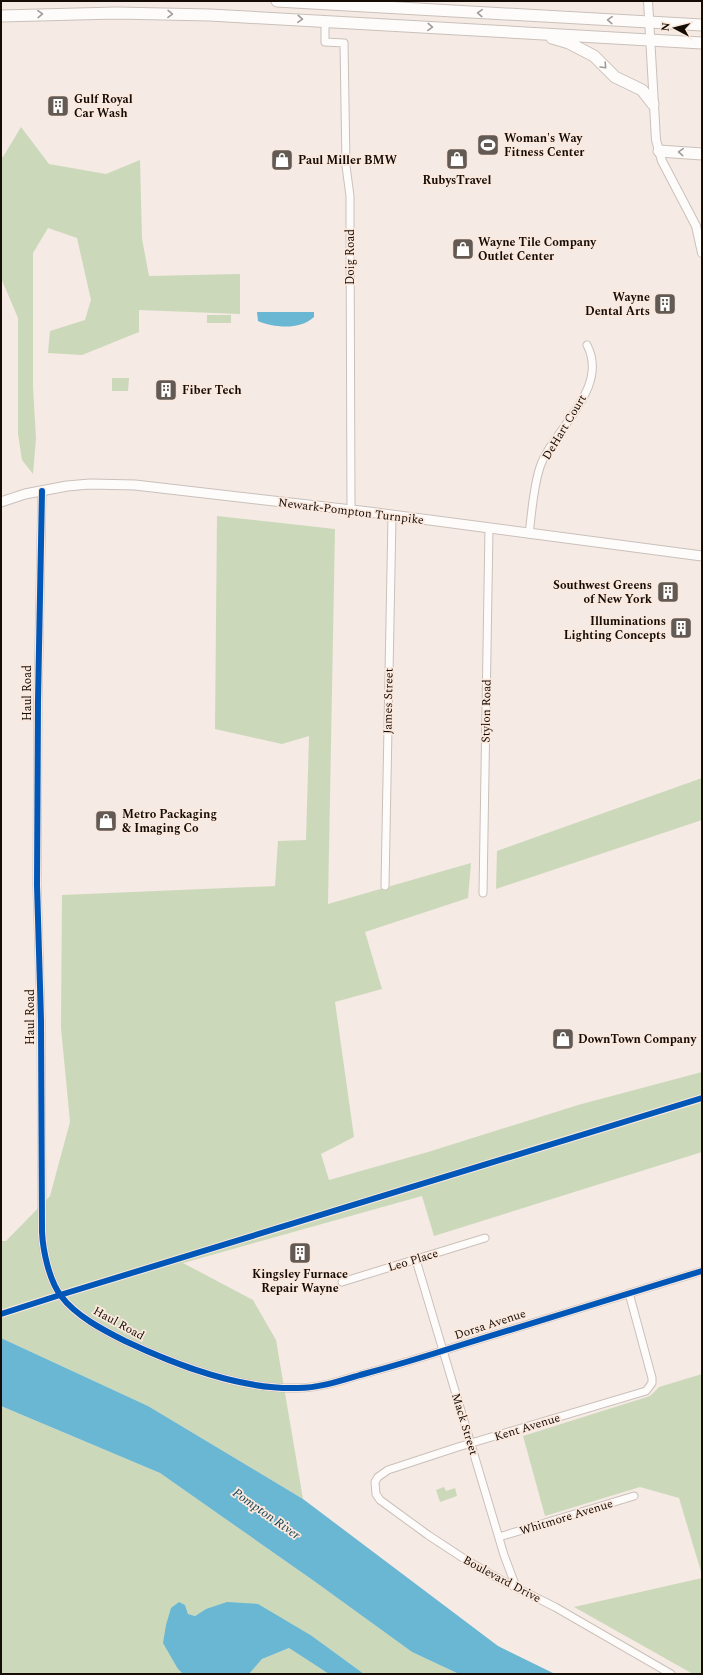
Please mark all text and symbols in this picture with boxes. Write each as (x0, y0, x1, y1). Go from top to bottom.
one-way arrow (477, 8, 483, 17)
north arrow (655, 8, 695, 48)
one-way arrow (37, 10, 43, 19)
one-way arrow (167, 10, 173, 18)
one-way arrow (297, 15, 303, 24)
one-way arrow (607, 16, 613, 24)
text: N (657, 21, 675, 32)
one-way arrow (427, 22, 433, 31)
one-way arrow (600, 61, 607, 69)
place label: Gulf Royal Car Wash (74, 90, 133, 123)
building icon: Gulf Royal Car Wash (45, 93, 71, 119)
place label: Woman's Way Fitness Center (504, 129, 585, 162)
sports icon: Woman's Way Fitness Center (475, 132, 501, 158)
shop icon: RubysTravel (444, 146, 470, 172)
shop icon: Paul Miller BMW (269, 147, 295, 173)
one-way arrow (678, 148, 684, 157)
place label: Paul Miller BMW (298, 151, 397, 170)
place label: RubysTravel (423, 171, 491, 190)
street label: Doig Road (341, 229, 360, 285)
place label: Wayne Tile Company Outlet Center (478, 233, 597, 266)
shop icon: Wayne Tile Company Outlet Center (450, 236, 476, 262)
place label: Wayne Dental Arts (585, 288, 650, 321)
building icon: Wayne Dental Arts (652, 291, 678, 317)
building icon: Fiber Tech (153, 377, 179, 403)
place label: Fiber Tech (182, 381, 242, 400)
street label: DeHart Court (537, 391, 592, 464)
street label: Newark-Pompton Turnpike (277, 493, 425, 530)
place label: Southwest Greens of New York (553, 576, 653, 609)
building icon: Southwest Greens of New York (655, 579, 681, 605)
place label: Illuminations Lighting Concepts (564, 612, 666, 645)
building icon: Illuminations Lighting Concepts (668, 615, 694, 641)
street label: Haul Road (18, 665, 37, 721)
street label: James Street (378, 668, 399, 734)
street label: Stylon Road (476, 679, 497, 743)
place label: Metro Packaging & Imaging Co (122, 805, 217, 838)
shop icon: Metro Packaging & Imaging Co (93, 808, 119, 834)
street label: Haul Road (21, 989, 40, 1045)
shop icon: DownTown Company (550, 1026, 576, 1052)
place label: DownTown Company (578, 1030, 697, 1049)
building icon: Kingsley Furnace Repair Wayne (287, 1240, 313, 1266)
street label: Leo Place (386, 1244, 441, 1277)
place label: Kingsley Furnace Repair Wayne (252, 1265, 348, 1298)
street label: Haul Road (90, 1302, 148, 1345)
street label: Dorsa Avenue (452, 1304, 529, 1345)
street label: Mack Street (446, 1391, 483, 1458)
street label: Kent Avenue (492, 1408, 563, 1447)
water label: Pompton River (228, 1483, 305, 1545)
street label: Whitmore Avenue (517, 1494, 615, 1541)
street label: Boulevard Drive (459, 1551, 544, 1608)

